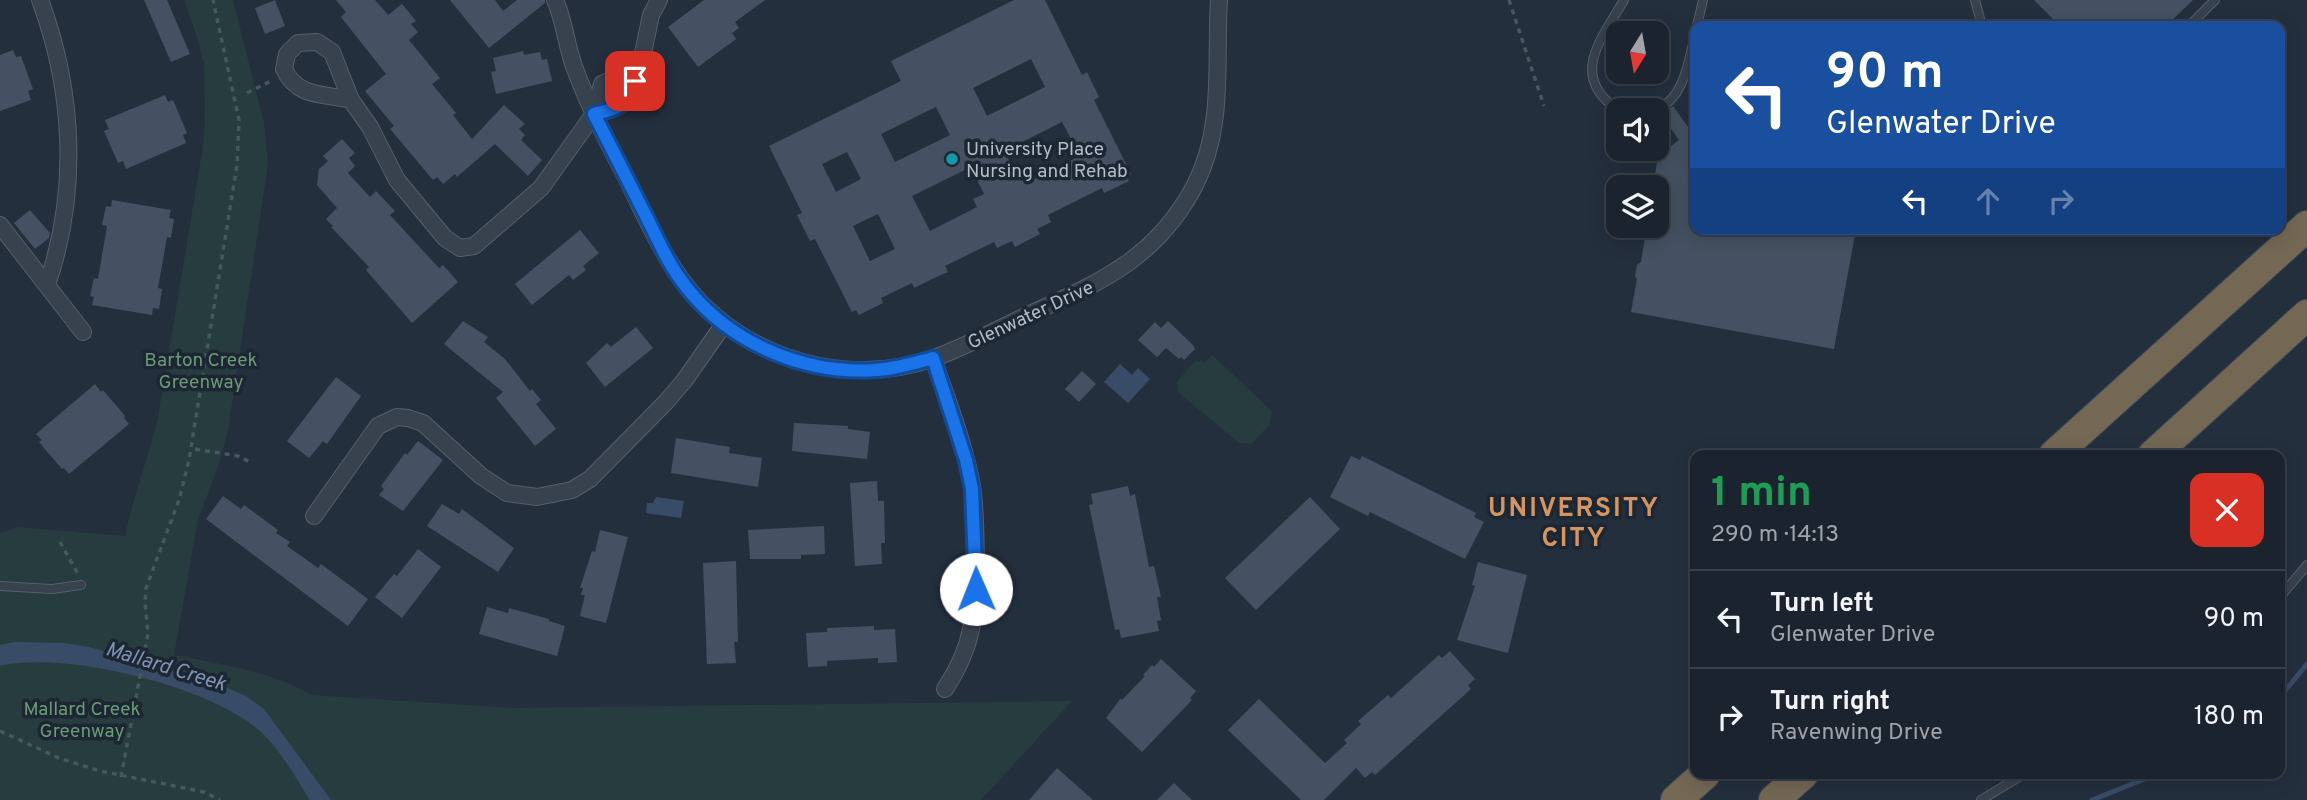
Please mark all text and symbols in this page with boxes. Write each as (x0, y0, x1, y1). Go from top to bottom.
north arrow (1606, 21, 1670, 84)
map controls (1606, 21, 1669, 238)
text: 90 m (1826, 44, 1944, 106)
icon: left (1711, 49, 1802, 140)
pin (605, 51, 665, 111)
icon: arrive (616, 62, 654, 100)
button: sound (1606, 98, 1669, 161)
text: Glenwater Drive (1826, 105, 2056, 145)
place label: University Place Nursing and Rehab (966, 138, 1128, 184)
marker: University Place Nursing and Rehab (944, 151, 960, 167)
button: layers (1606, 175, 1669, 238)
icon: left (1896, 182, 1934, 220)
icon: ahead (1969, 182, 2007, 220)
icon: right (2042, 182, 2080, 220)
street label: Glenwater Drive (964, 276, 1098, 356)
park label: Barton Creek Greenway (144, 349, 258, 395)
text: 1 min (1711, 468, 1812, 521)
button: close (2190, 473, 2264, 547)
district label: UNIVERSITY CITY (1488, 493, 1660, 556)
text: 290 m · 14:13 (1711, 521, 1839, 550)
position arrow (939, 552, 1013, 626)
text: Turn left (1770, 588, 1874, 621)
icon: left (1711, 600, 1749, 638)
text: 90 m (2204, 603, 2264, 636)
text: Glenwater Drive (1770, 621, 1935, 650)
water label: Mallard Creek (102, 636, 229, 699)
text: Turn right (1770, 686, 1890, 719)
park label: Mallard Creek Greenway (23, 698, 141, 744)
icon: right (1711, 698, 1749, 736)
text: 180 m (2194, 701, 2264, 734)
text: Ravenwing Drive (1770, 719, 1943, 748)

